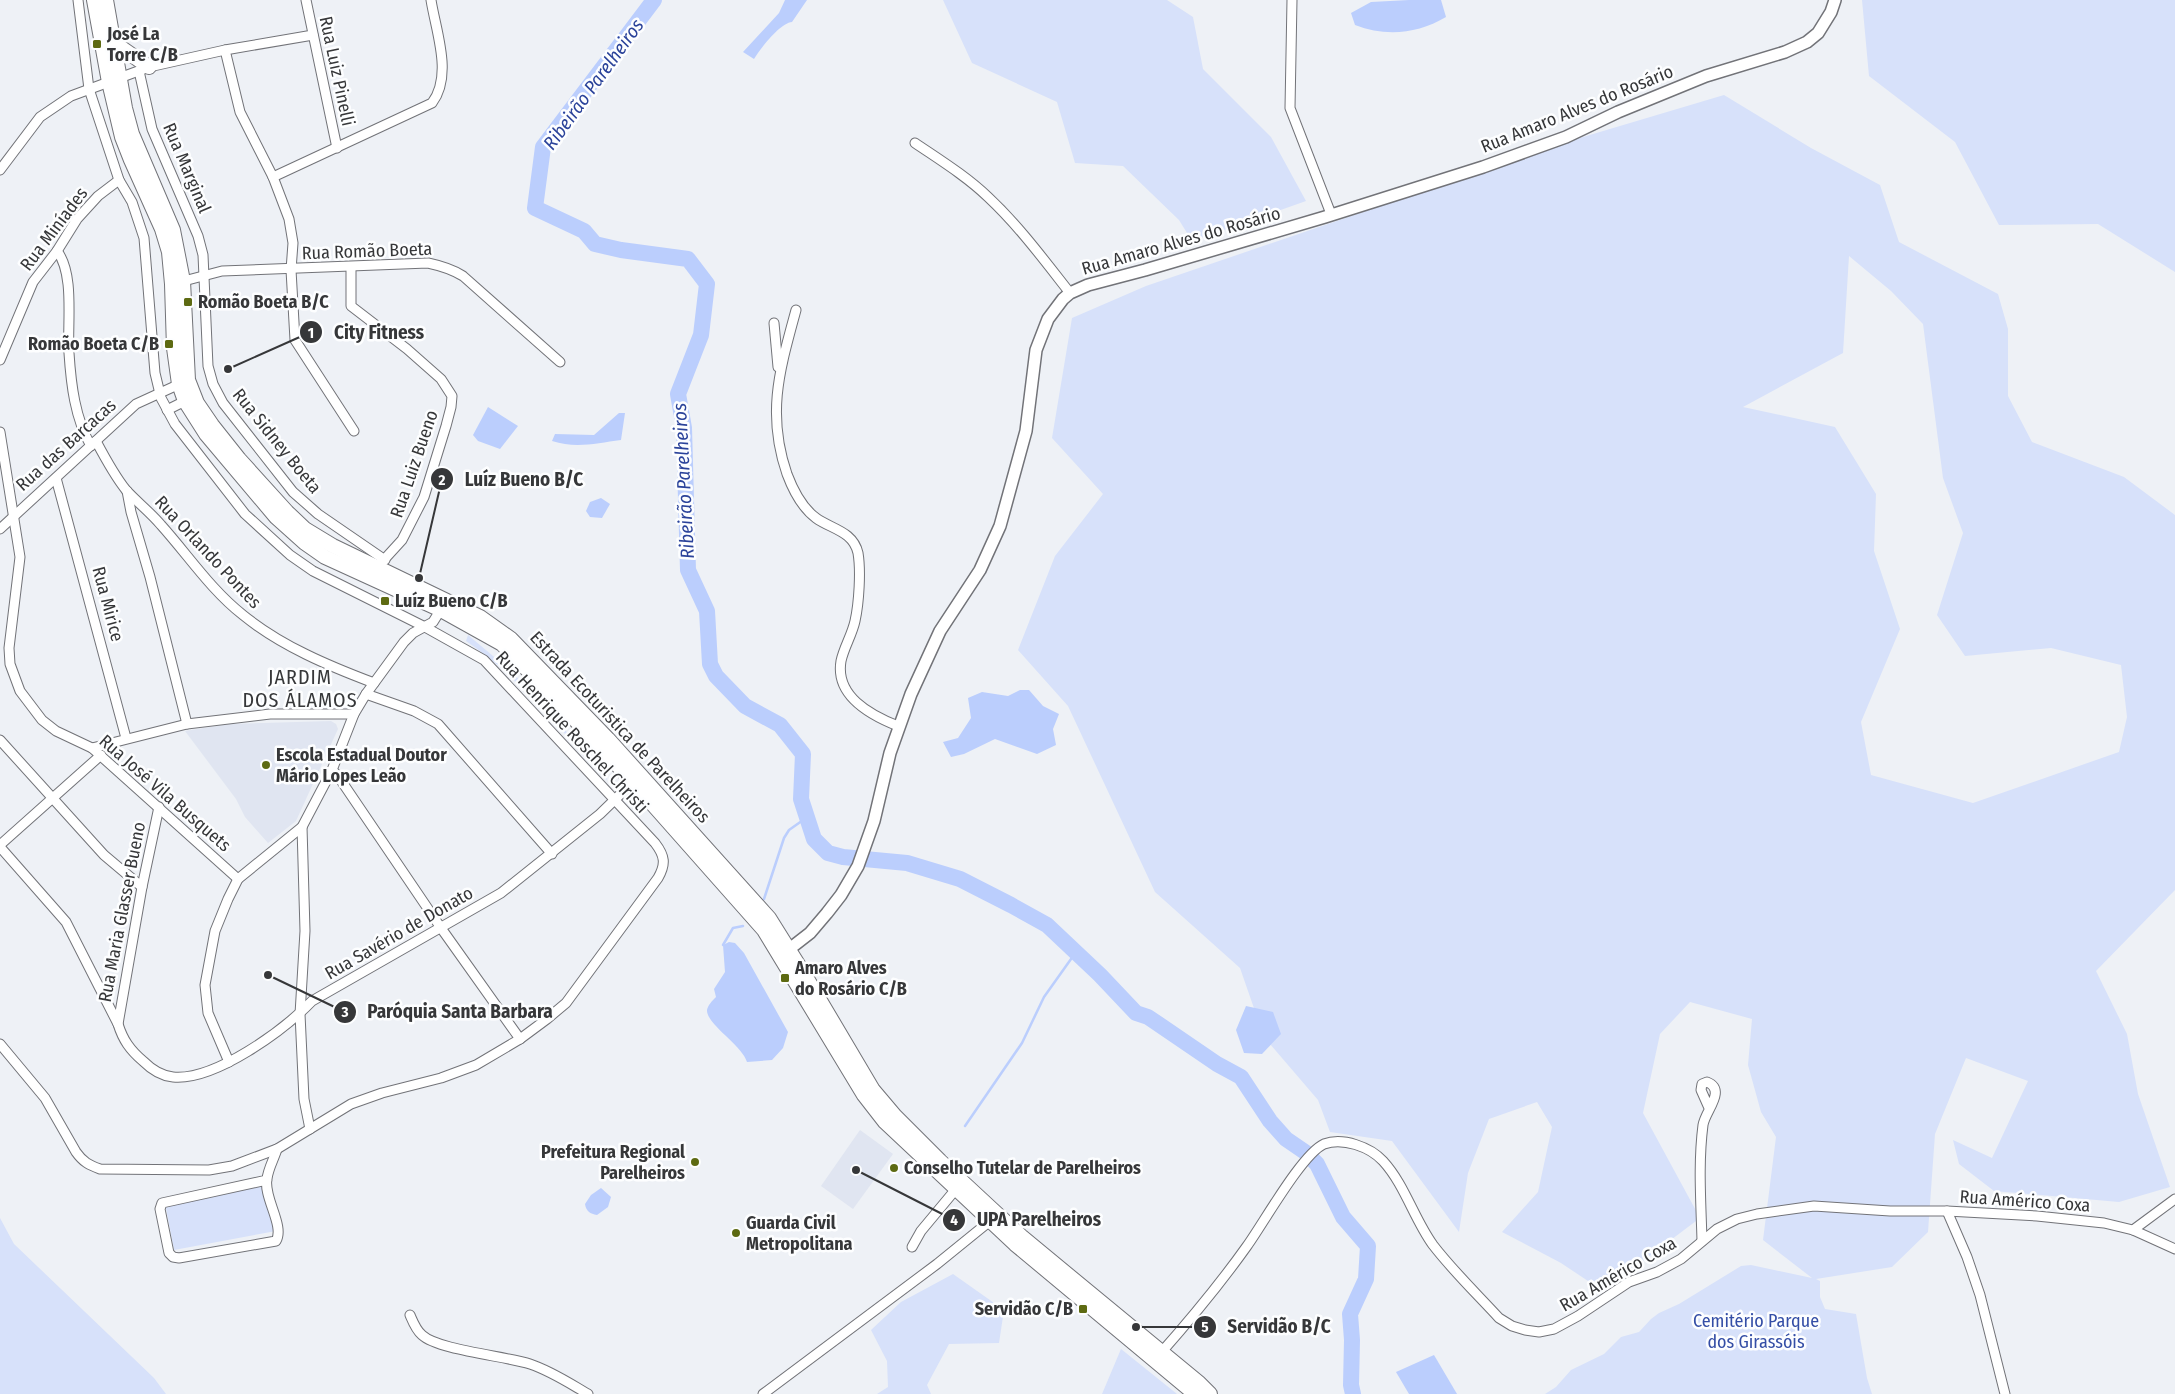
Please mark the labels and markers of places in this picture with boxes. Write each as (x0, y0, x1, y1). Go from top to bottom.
place label: José La Torre C/B (106, 23, 178, 66)
marker: José La Torre C/B (91, 38, 103, 50)
place label: Romão Boeta B/C (198, 291, 329, 313)
marker: Romão Boeta B/C (182, 296, 194, 308)
callout: City Fitness (299, 315, 434, 349)
place label: Romão Boeta C/B (28, 333, 159, 355)
marker: Romão Boeta C/B (163, 338, 175, 350)
callout: Luíz Bueno B/C (429, 462, 593, 496)
place label: Luíz Bueno C/B (395, 590, 508, 612)
marker: Luíz Bueno C/B (379, 595, 391, 607)
place label: Escola Estadual Doutor Mário Lopes Leão (276, 744, 447, 787)
marker: Escola Estadual Doutor Mário Lopes Leão (260, 759, 272, 771)
place label: Amaro Alves do Rosário C/B (794, 957, 907, 1000)
marker: Amaro Alves do Rosário C/B (779, 972, 791, 984)
callout: Paróquia Santa Barbara (333, 995, 563, 1029)
place label: Prefeitura Regional Parelheiros (541, 1141, 685, 1184)
marker: Prefeitura Regional Parelheiros (689, 1156, 701, 1168)
place label: Conselho Tutelar de Parelheiros (904, 1157, 1141, 1179)
marker: Conselho Tutelar de Parelheiros (888, 1162, 900, 1174)
callout: UPA Parelheiros (942, 1203, 1111, 1237)
place label: Guarda Civil Metropolitana (746, 1212, 853, 1255)
marker: Guarda Civil Metropolitana (730, 1227, 742, 1239)
place label: Servidão C/B (975, 1298, 1073, 1320)
marker: Servidão C/B (1077, 1303, 1089, 1315)
callout: Servidão B/C (1193, 1310, 1341, 1344)

